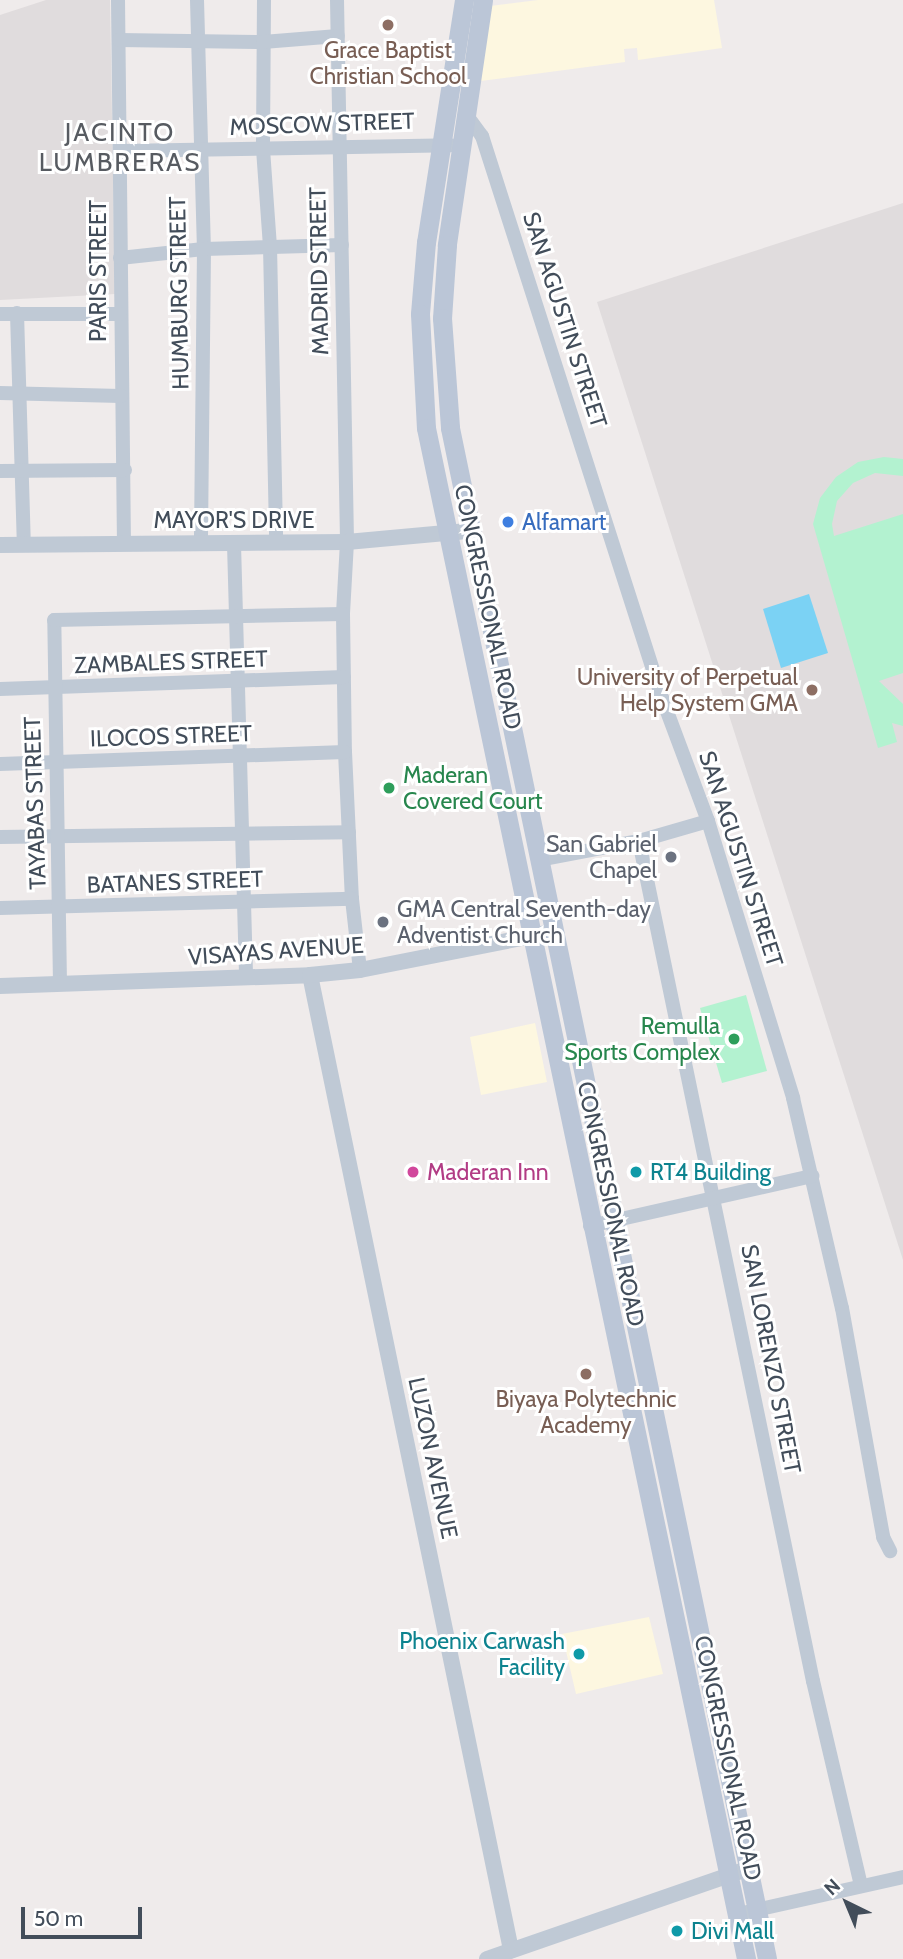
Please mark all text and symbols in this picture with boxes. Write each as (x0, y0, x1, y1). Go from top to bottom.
marker: Grace Baptist Christian School (380, 17, 396, 33)
place label: Grace Baptist Christian School (309, 36, 467, 90)
street label: MOSCOW STREET (229, 107, 415, 141)
district label: JACINTO LUMBRERAS (40, 117, 200, 178)
street label: MADRID STREET (304, 187, 334, 355)
street label: HUMBURG STREET (164, 196, 194, 390)
street label: PARIS STREET (84, 200, 112, 342)
street label: SAN AGUSTIN STREET (517, 209, 613, 431)
street label: CONGRESSIONAL ROAD (449, 482, 527, 732)
street label: MAYOR'S DRIVE (153, 506, 315, 534)
place label: Alfamart (522, 508, 606, 536)
marker: Alfamart (500, 514, 516, 530)
street label: ZAMBALES STREET (74, 645, 268, 679)
place label: University of Perpetual Help System GMA (577, 663, 798, 717)
marker: University of Perpetual Help System GMA (804, 682, 820, 698)
street label: TAYABAS STREET (18, 716, 52, 890)
street label: ILOCOS STREET (90, 719, 252, 753)
street label: SAN AGUSTIN STREET (693, 748, 789, 970)
place label: Maderan Covered Court (403, 761, 542, 815)
marker: Maderan Covered Court (381, 780, 397, 796)
place label: San Gabriel Chapel (546, 830, 657, 884)
marker: San Gabriel Chapel (663, 849, 679, 865)
street label: BATANES STREET (86, 865, 264, 899)
place label: GMA Central Seventh-day Adventist Church (397, 895, 651, 949)
marker: GMA Central Seventh-day Adventist Church (375, 914, 391, 930)
street label: VISAYAS AVENUE (187, 931, 365, 971)
place label: Remulla Sports Complex (564, 1012, 720, 1066)
marker: Remulla Sports Complex (726, 1031, 742, 1047)
street label: CONGRESSIONAL ROAD (572, 1079, 650, 1329)
place label: Maderan Inn (427, 1158, 549, 1186)
place label: RT4 Building (650, 1158, 771, 1186)
marker: Maderan Inn (405, 1164, 421, 1180)
marker: RT4 Building (628, 1164, 644, 1180)
street label: SAN LORENZO STREET (735, 1242, 807, 1476)
marker: Biyaya Polytechnic Academy (578, 1366, 594, 1382)
street label: LUZON AVENUE (402, 1375, 464, 1541)
place label: Biyaya Polytechnic Academy (495, 1385, 677, 1439)
place label: Phoenix Carwash Facility (399, 1627, 565, 1681)
street label: CONGRESSIONAL ROAD (689, 1633, 767, 1883)
marker: Phoenix Carwash Facility (571, 1646, 587, 1662)
north arrow (812, 1868, 882, 1938)
text: N (820, 1874, 845, 1900)
scale bar (24, 1892, 145, 1936)
text: 50 m (34, 1906, 83, 1931)
place label: Divi Mall (691, 1917, 774, 1945)
marker: Divi Mall (669, 1923, 685, 1939)

